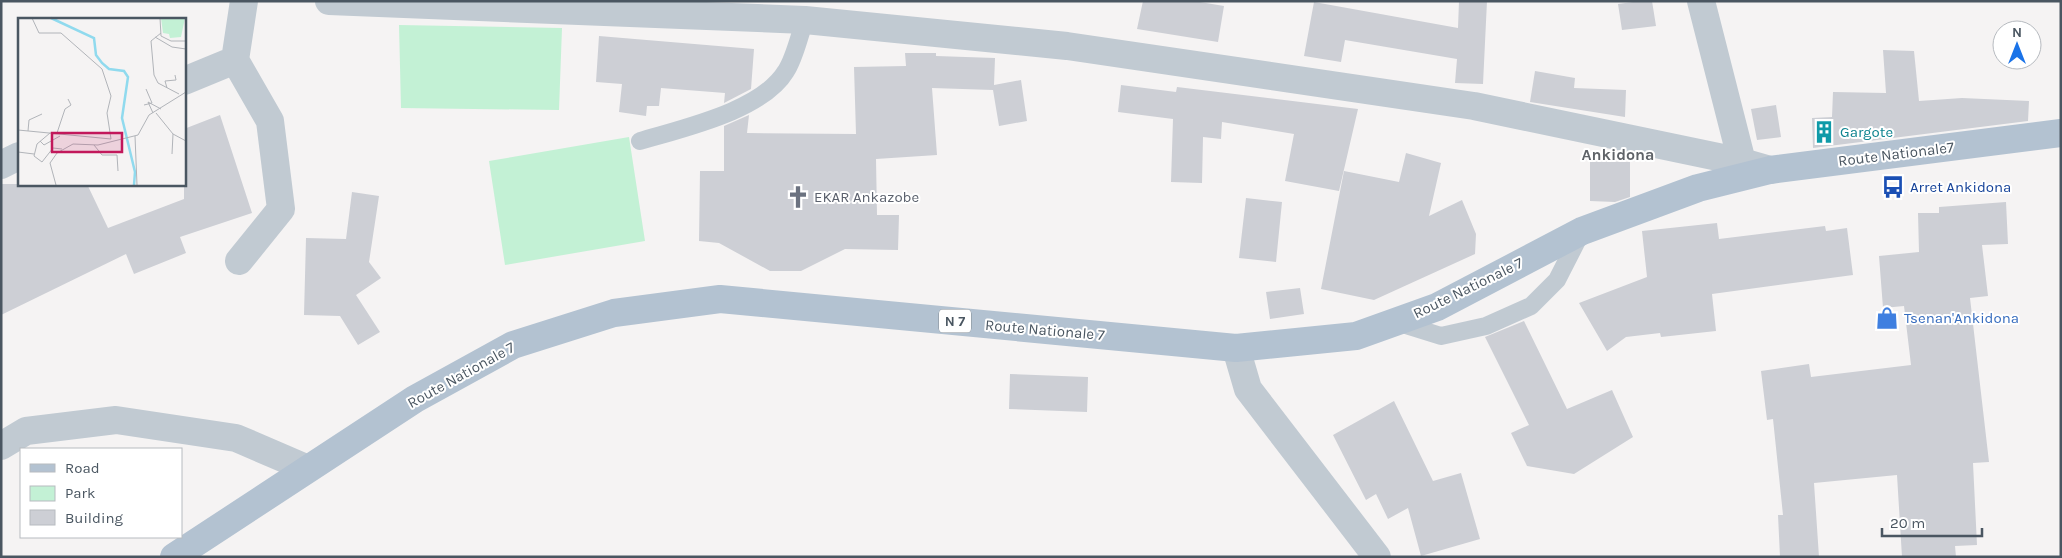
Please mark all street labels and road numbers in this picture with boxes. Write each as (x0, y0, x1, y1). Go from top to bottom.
street label: Route Nationale7 (1837, 138, 1955, 170)
street label: Route Nationale 7 (1410, 254, 1526, 322)
road number: N 7 (939, 310, 971, 332)
street label: Route Nationale 7 (984, 316, 1106, 344)
street label: Route Nationale 7 (404, 338, 518, 412)

